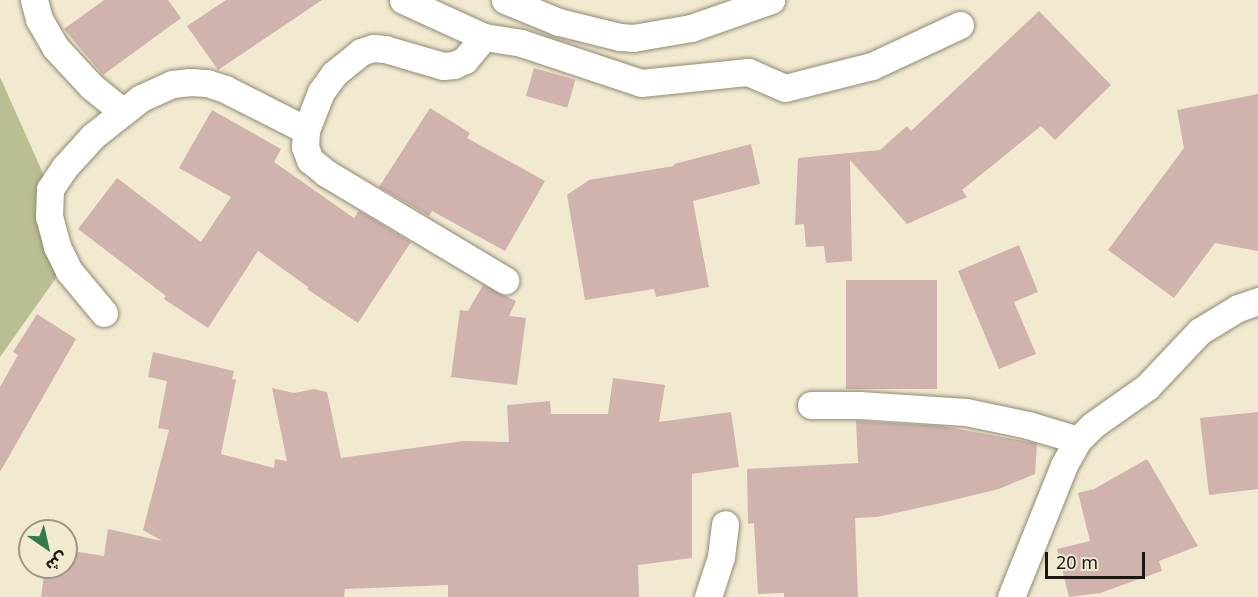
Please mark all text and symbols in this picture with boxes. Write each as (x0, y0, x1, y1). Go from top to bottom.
north arrow (18, 519, 78, 579)
scale bar (1048, 540, 1148, 578)
text: ش (42, 547, 72, 578)
text: 20 m (1056, 550, 1098, 574)

